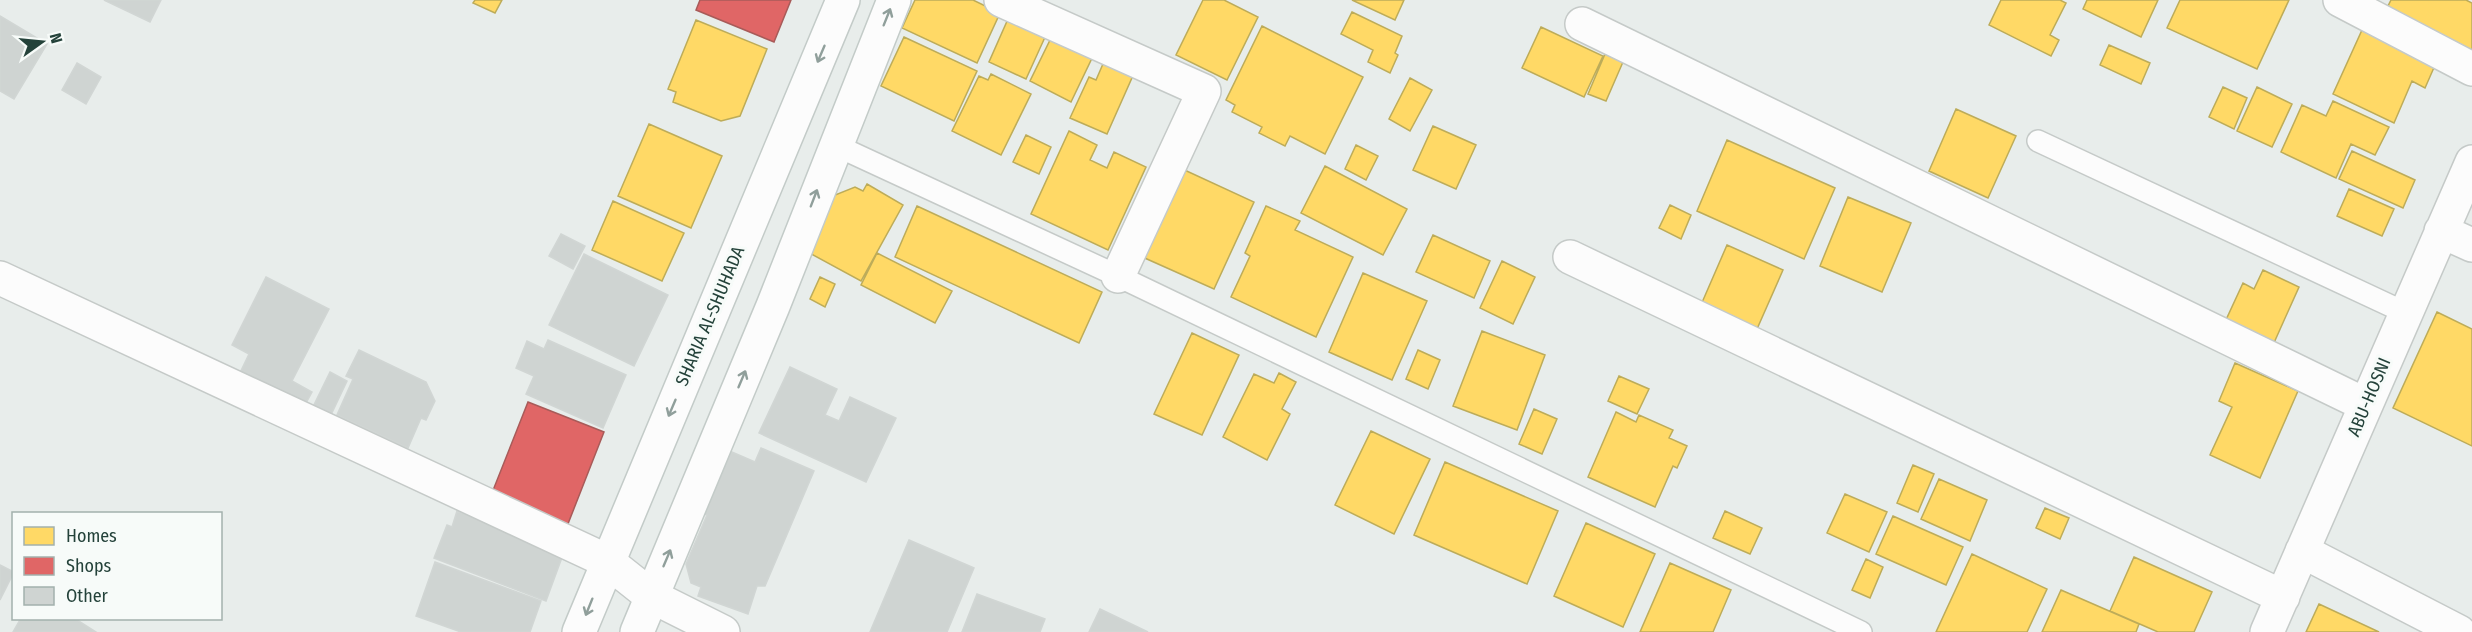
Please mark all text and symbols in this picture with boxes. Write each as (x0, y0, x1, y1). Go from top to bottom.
one-way arrow (882, 8, 893, 26)
north arrow (12, 12, 72, 72)
text: N (46, 31, 66, 45)
one-way arrow (815, 44, 826, 63)
one-way arrow (810, 189, 821, 207)
street label: SHARIA AL-SHUHADA (671, 242, 750, 389)
street label: ABU-HOSNI (2343, 354, 2395, 440)
one-way arrow (737, 370, 748, 388)
one-way arrow (666, 398, 677, 417)
legend (12, 512, 222, 620)
text: Homes (66, 525, 117, 547)
one-way arrow (662, 550, 673, 568)
text: Shops (66, 555, 111, 577)
text: Other (66, 585, 109, 607)
one-way arrow (583, 598, 594, 616)

